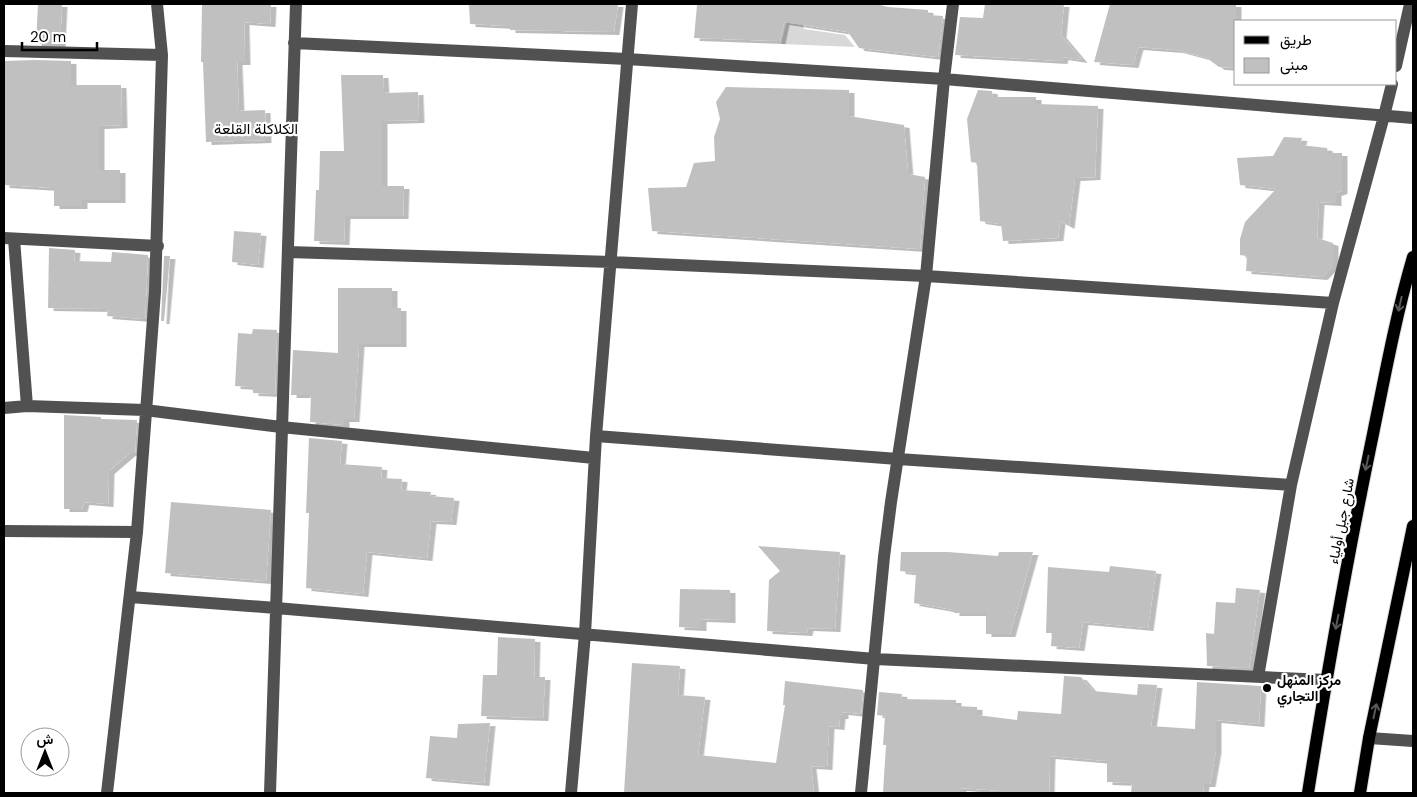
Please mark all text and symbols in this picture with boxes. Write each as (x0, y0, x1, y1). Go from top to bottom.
scale bar (22, 20, 98, 52)
legend (1234, 20, 1397, 85)
text: 20 m (30, 27, 66, 47)
text: طريق (1280, 30, 1312, 50)
text: مبنى (1280, 55, 1308, 75)
district label: الكلاكلة القلعة (214, 119, 298, 139)
one-way arrow (1395, 295, 1404, 311)
one-way arrow (1362, 454, 1371, 470)
street label: شارع جبل أولياء (1324, 477, 1360, 566)
one-way arrow (1331, 614, 1341, 630)
place label: مركز المنهل التجاري (1277, 671, 1342, 708)
marker: مركز المنهل التجاري (1261, 682, 1273, 694)
one-way arrow (1371, 703, 1380, 719)
north arrow (20, 727, 70, 777)
text: ش (37, 730, 54, 748)

